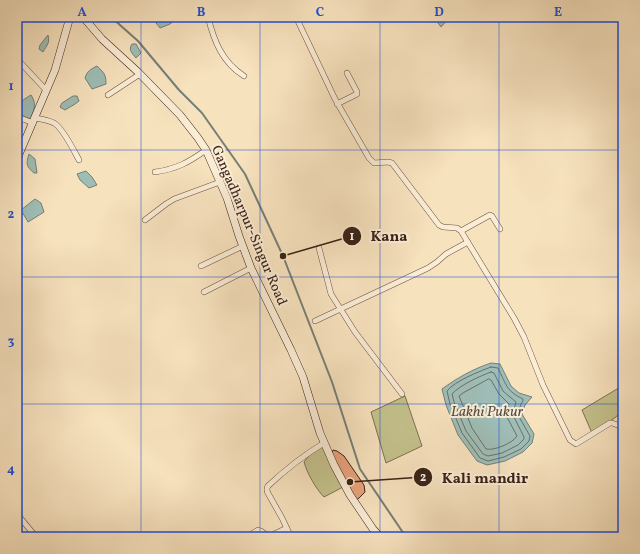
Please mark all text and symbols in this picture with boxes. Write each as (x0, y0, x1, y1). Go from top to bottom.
text: A (77, 4, 87, 22)
text: B (197, 4, 206, 22)
text: C (316, 4, 324, 22)
text: D (434, 4, 444, 22)
text: E (554, 4, 562, 22)
text: 1 (8, 78, 14, 96)
street label: Gangadharpur-Singur Road (206, 143, 291, 309)
text: 2 (8, 206, 15, 224)
callout: Kana (342, 222, 416, 249)
text: Kana (370, 227, 408, 248)
text: 1 (350, 229, 355, 245)
text: 3 (8, 333, 15, 351)
water label: Lakhi Pukur (451, 402, 524, 423)
text: 4 (7, 461, 15, 479)
callout: Kali mandir (413, 464, 536, 491)
text: Kali mandir (442, 469, 528, 490)
text: 2 (420, 470, 426, 486)

